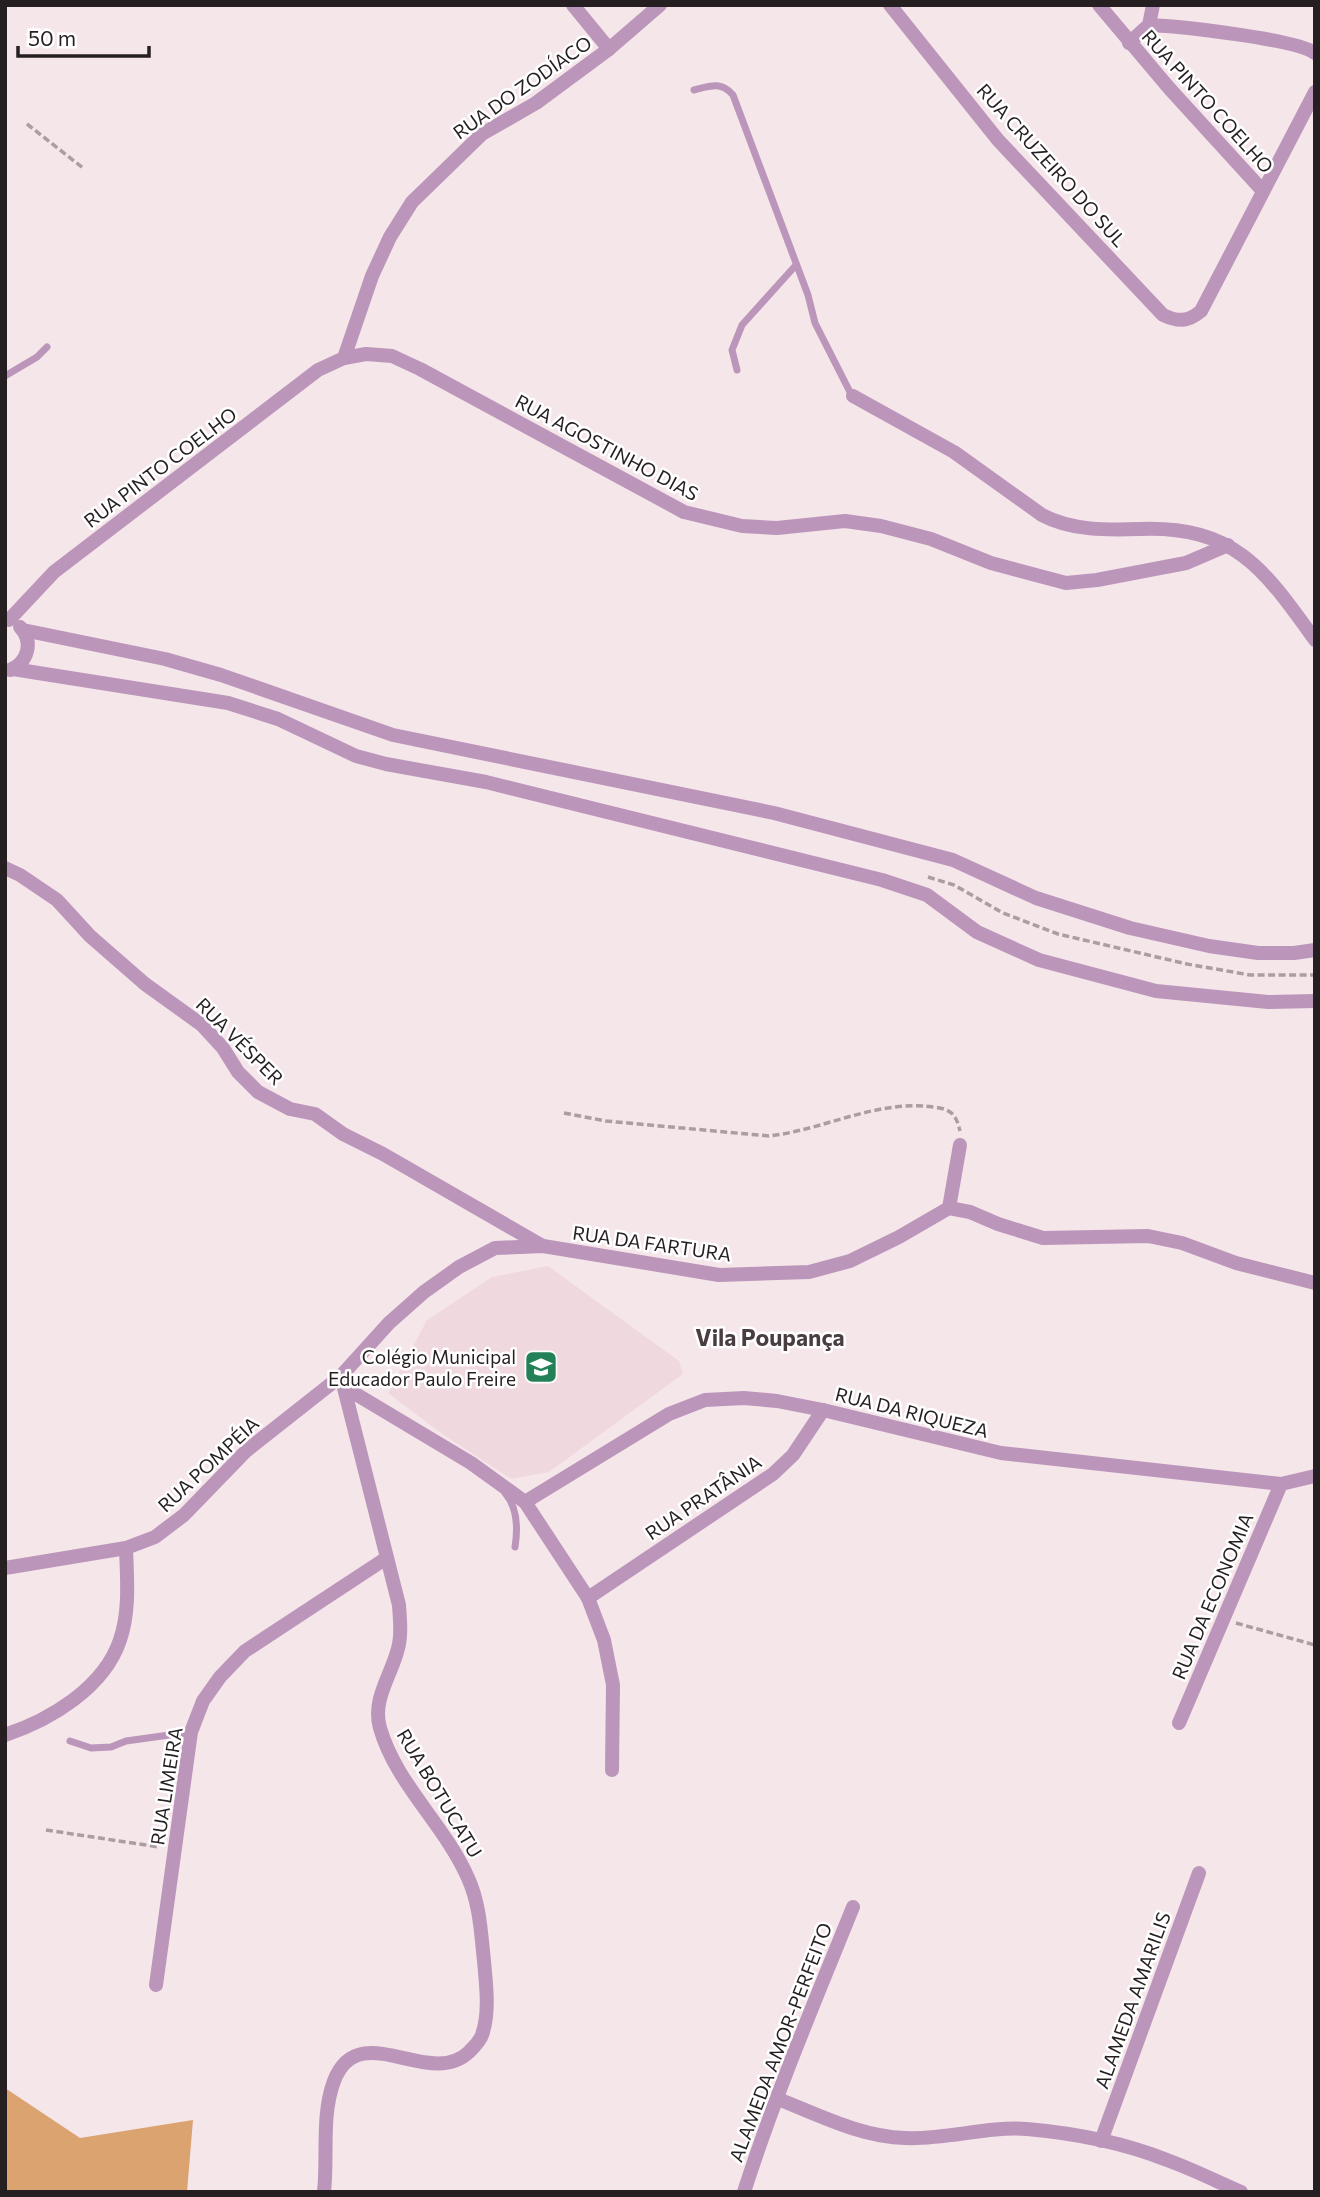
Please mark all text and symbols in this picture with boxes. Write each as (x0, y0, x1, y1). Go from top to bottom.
scale bar (18, 14, 149, 58)
text: 50 m (28, 25, 76, 50)
street label: RUA PINTO COELHO (1138, 25, 1278, 177)
street label: RUA DO ZODÍACO (448, 31, 596, 143)
street label: RUA CRUZEIRO DO SUL (973, 79, 1131, 251)
street label: RUA AGOSTINHO DIAS (512, 389, 702, 505)
street label: RUA PINTO COELHO (79, 402, 241, 532)
street label: RUA VÉSPER (192, 993, 289, 1090)
street label: RUA DA FARTURA (571, 1220, 733, 1266)
district label: Vila Poupança (695, 1323, 845, 1351)
place label: Colégio Municipal Educador Paulo Freire (328, 1345, 516, 1390)
school or university icon: Colégio Municipal Educador Paulo Freire (522, 1348, 560, 1386)
street label: RUA DA RIQUEZA (833, 1382, 991, 1442)
street label: RUA POMPÉIA (153, 1411, 263, 1517)
street label: RUA PRATÂNIA (641, 1450, 765, 1544)
street label: RUA DA ECONOMIA (1167, 1509, 1257, 1683)
street label: RUA BOTUCATU (392, 1724, 488, 1862)
street label: RUA LIMEIRA (145, 1725, 187, 1847)
street label: ALAMEDA AMARILIS (1089, 1908, 1175, 2092)
street label: ALAMEDA AMOR-PERFEITO (724, 1919, 836, 2165)

